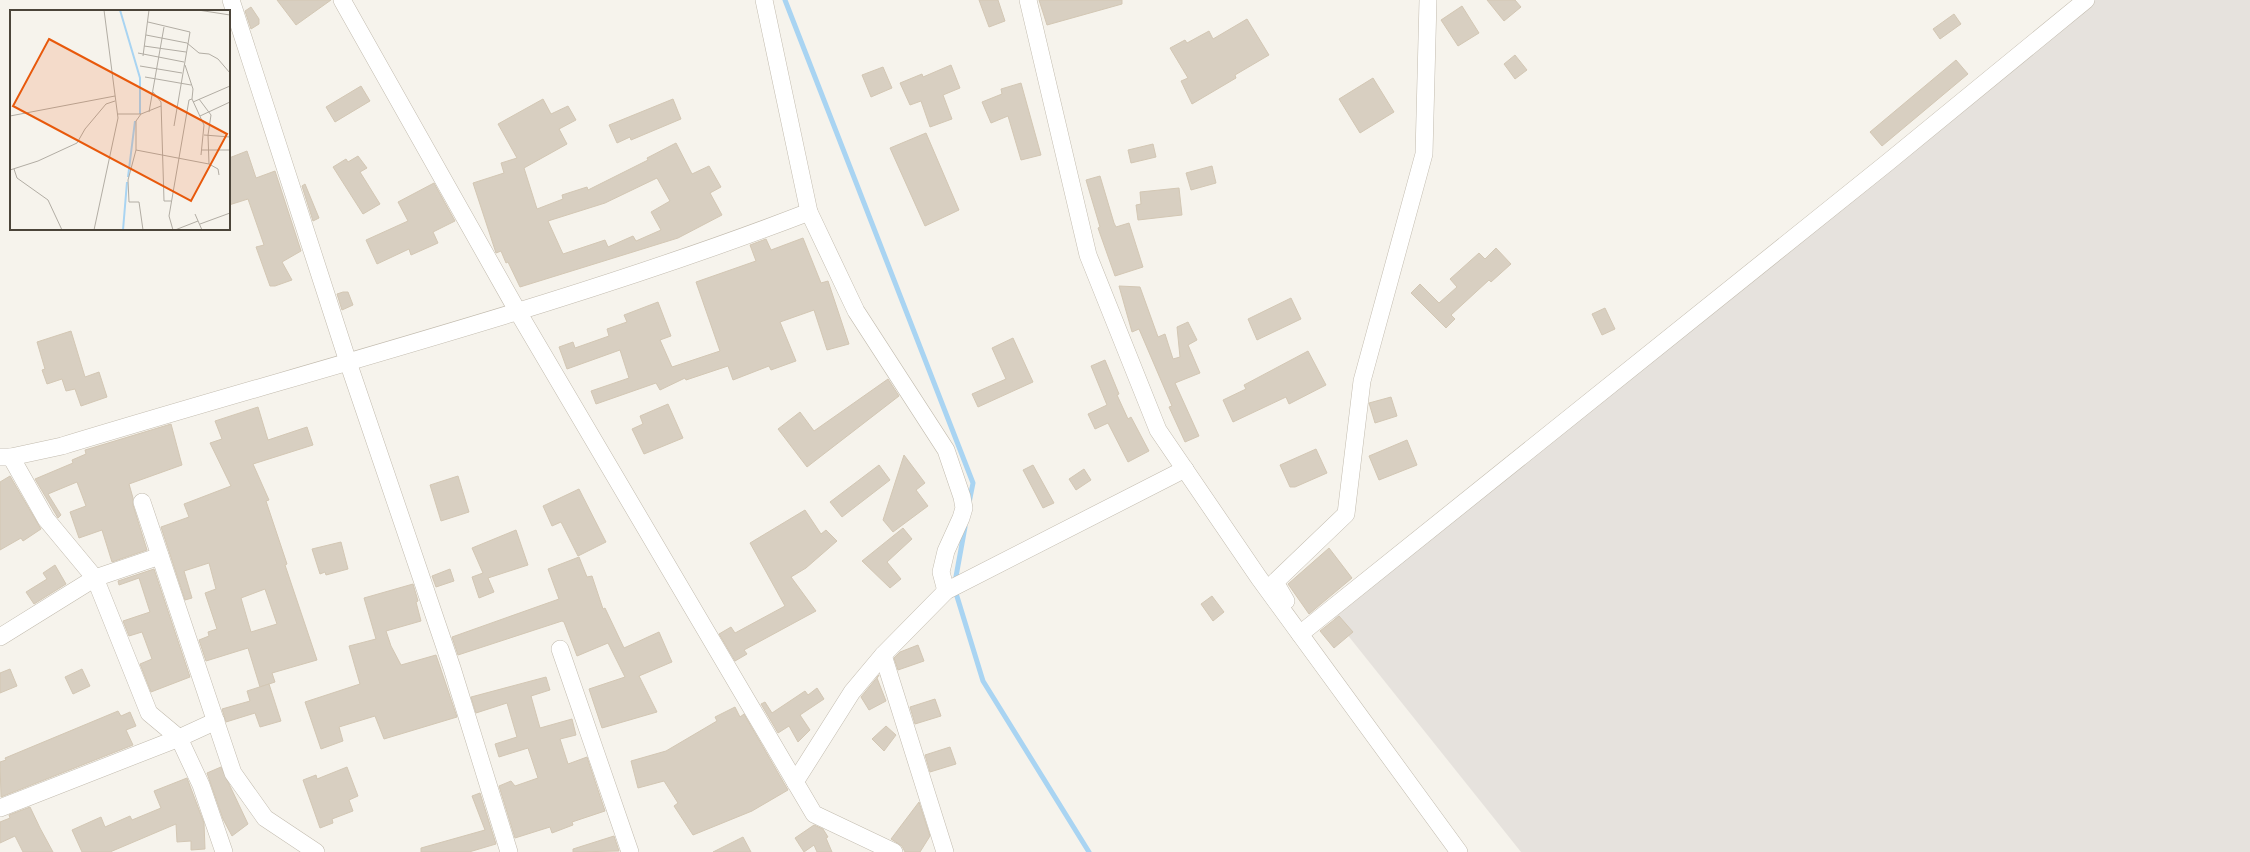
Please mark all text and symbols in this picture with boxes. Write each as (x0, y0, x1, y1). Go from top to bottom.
inset map (10, 10, 230, 230)

